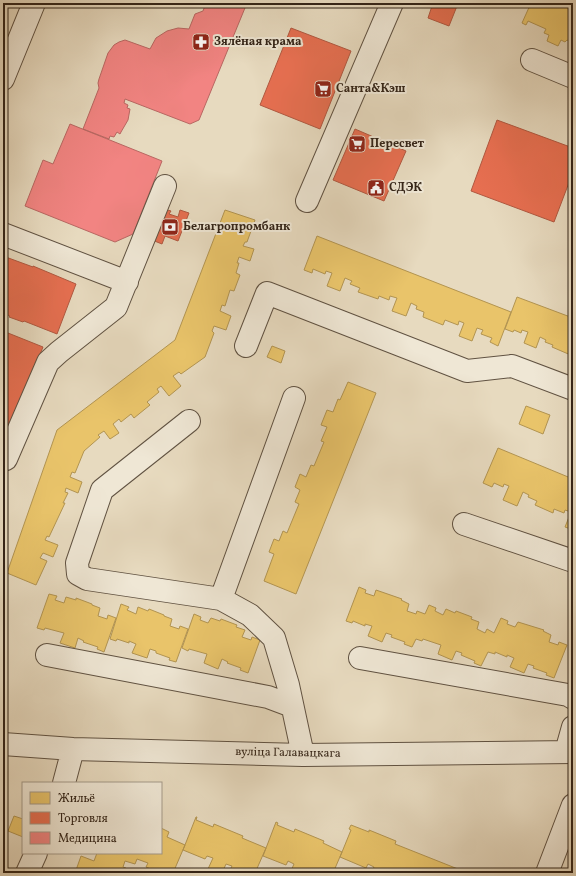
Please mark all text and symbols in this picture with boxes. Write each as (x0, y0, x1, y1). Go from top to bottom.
pharmacy icon: Зялёная крама (191, 32, 211, 52)
place label: Зялёная крама (214, 34, 302, 50)
supermarket icon: Санта&Кэш (313, 79, 333, 99)
place label: Санта&Кэш (336, 81, 406, 97)
supermarket icon: Пересвет (347, 134, 367, 154)
place label: Пересвет (370, 136, 425, 152)
public building icon: СДЭК (366, 178, 386, 198)
place label: СДЭК (389, 180, 422, 196)
bank icon: Белагропромбанк (160, 217, 180, 237)
place label: Белагропромбанк (183, 219, 290, 235)
street label: вуліца Галавацкага (235, 744, 341, 762)
legend (22, 782, 162, 854)
text: Жильё (58, 791, 95, 807)
text: Торговля (58, 811, 108, 827)
text: Медицина (58, 831, 117, 847)

